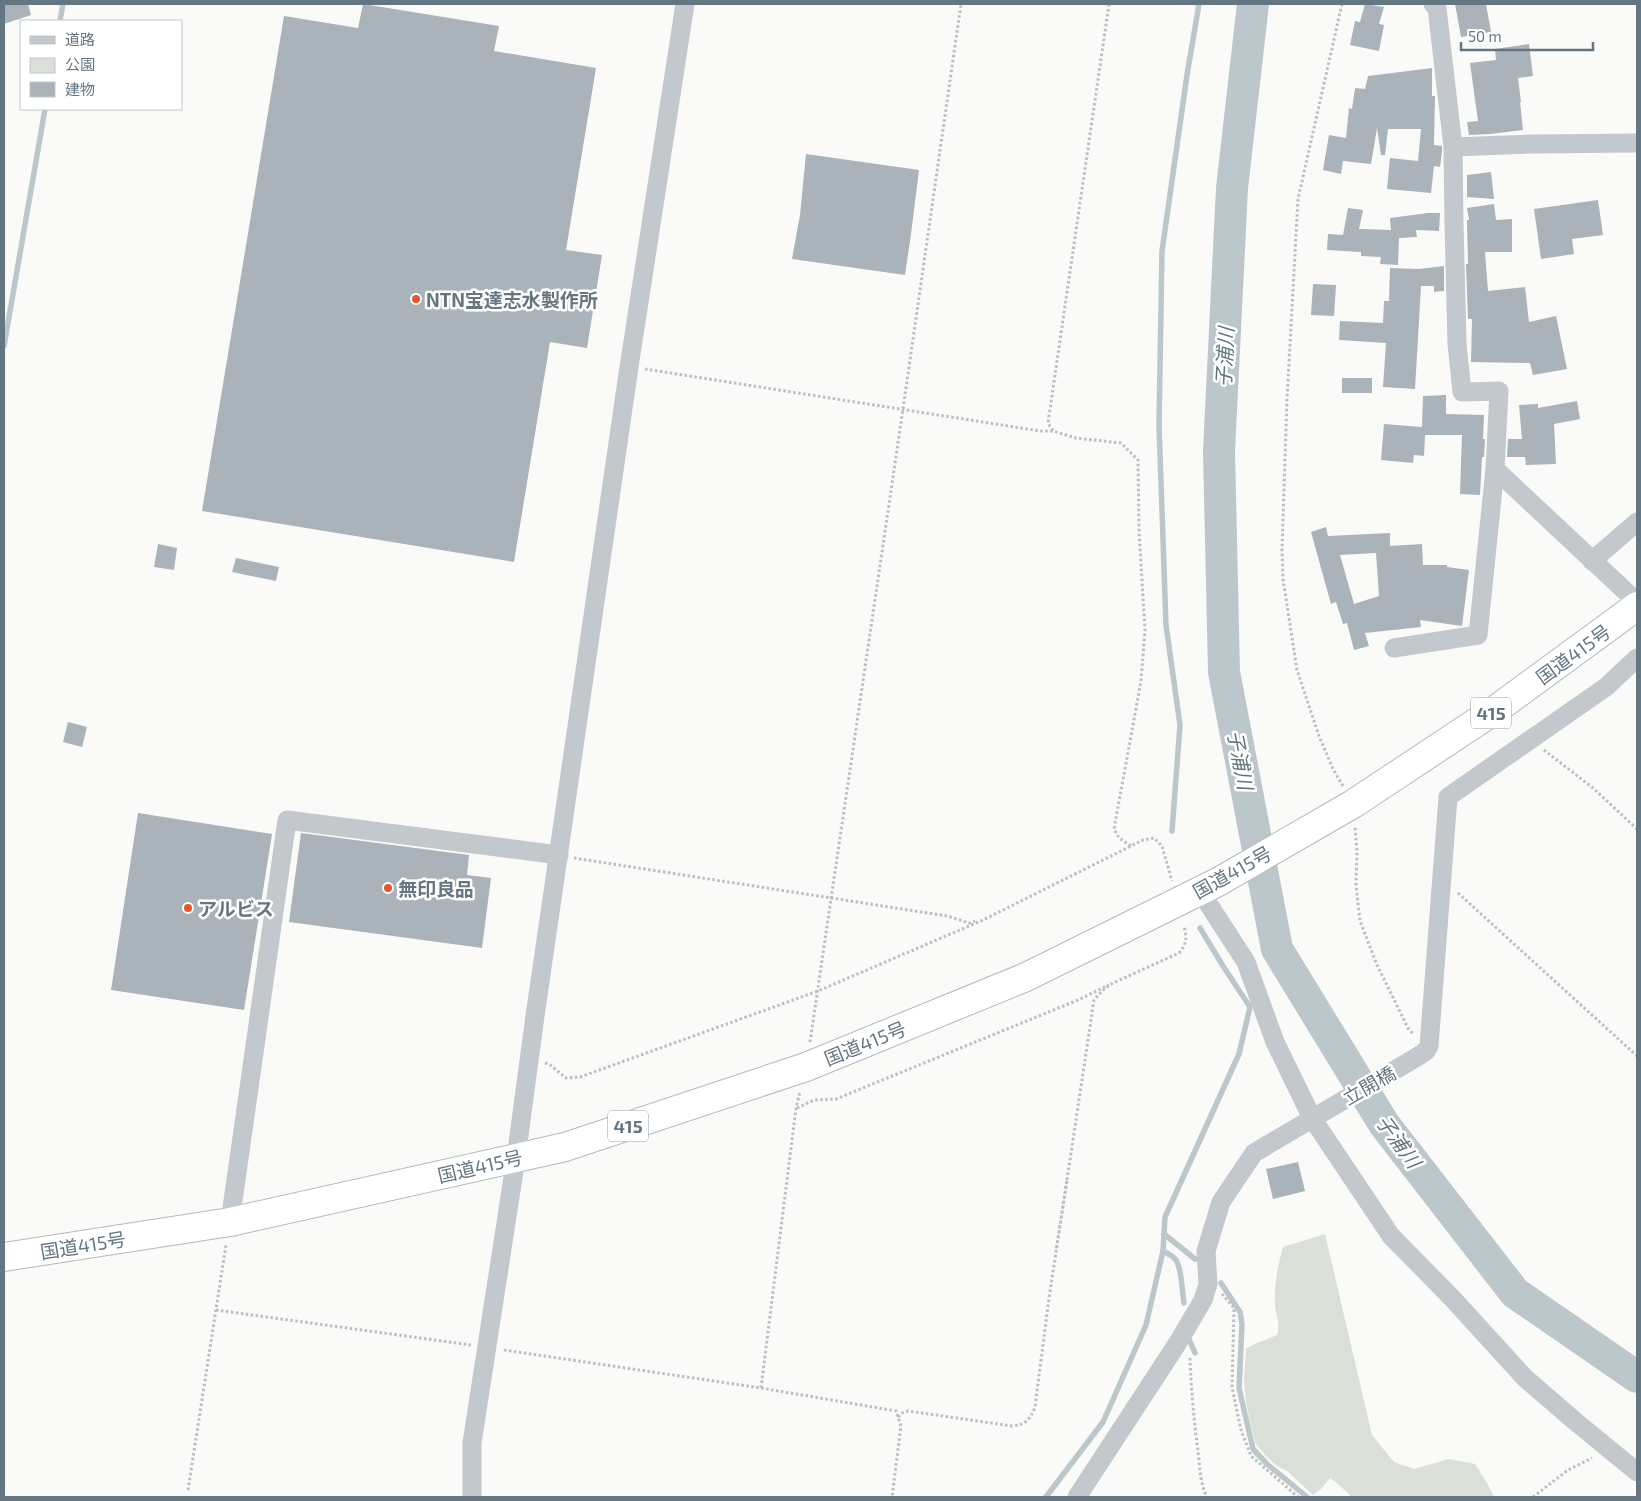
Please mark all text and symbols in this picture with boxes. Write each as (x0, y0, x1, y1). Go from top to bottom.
legend (20, 20, 182, 110)
scale bar (1461, 20, 1594, 52)
text: 50 m (1468, 27, 1502, 45)
text: 道路 (65, 30, 95, 48)
text: 公園 (65, 55, 95, 73)
text: 建物 (65, 80, 95, 98)
place label: NTN宝達志水製作所 (426, 288, 598, 311)
marker: NTN宝達志水製作所 (410, 293, 422, 305)
water label: 子浦川 (1210, 324, 1238, 388)
street label: 国道415号 (1531, 619, 1615, 689)
road number: 415 (1471, 698, 1511, 728)
water label: 子浦川 (1223, 728, 1259, 794)
street label: 国道415号 (1189, 841, 1275, 903)
place label: 無印良品 (398, 877, 474, 900)
marker: 無印良品 (382, 882, 394, 894)
place label: アルビス (198, 897, 274, 920)
marker: アルビス (182, 902, 194, 914)
street label: 国道415号 (821, 1016, 909, 1070)
street label: 立開橋 (1339, 1061, 1399, 1109)
road number: 415 (608, 1110, 648, 1142)
water label: 子浦川 (1372, 1110, 1428, 1174)
street label: 国道415号 (435, 1145, 525, 1187)
street label: 国道415号 (39, 1227, 127, 1263)

